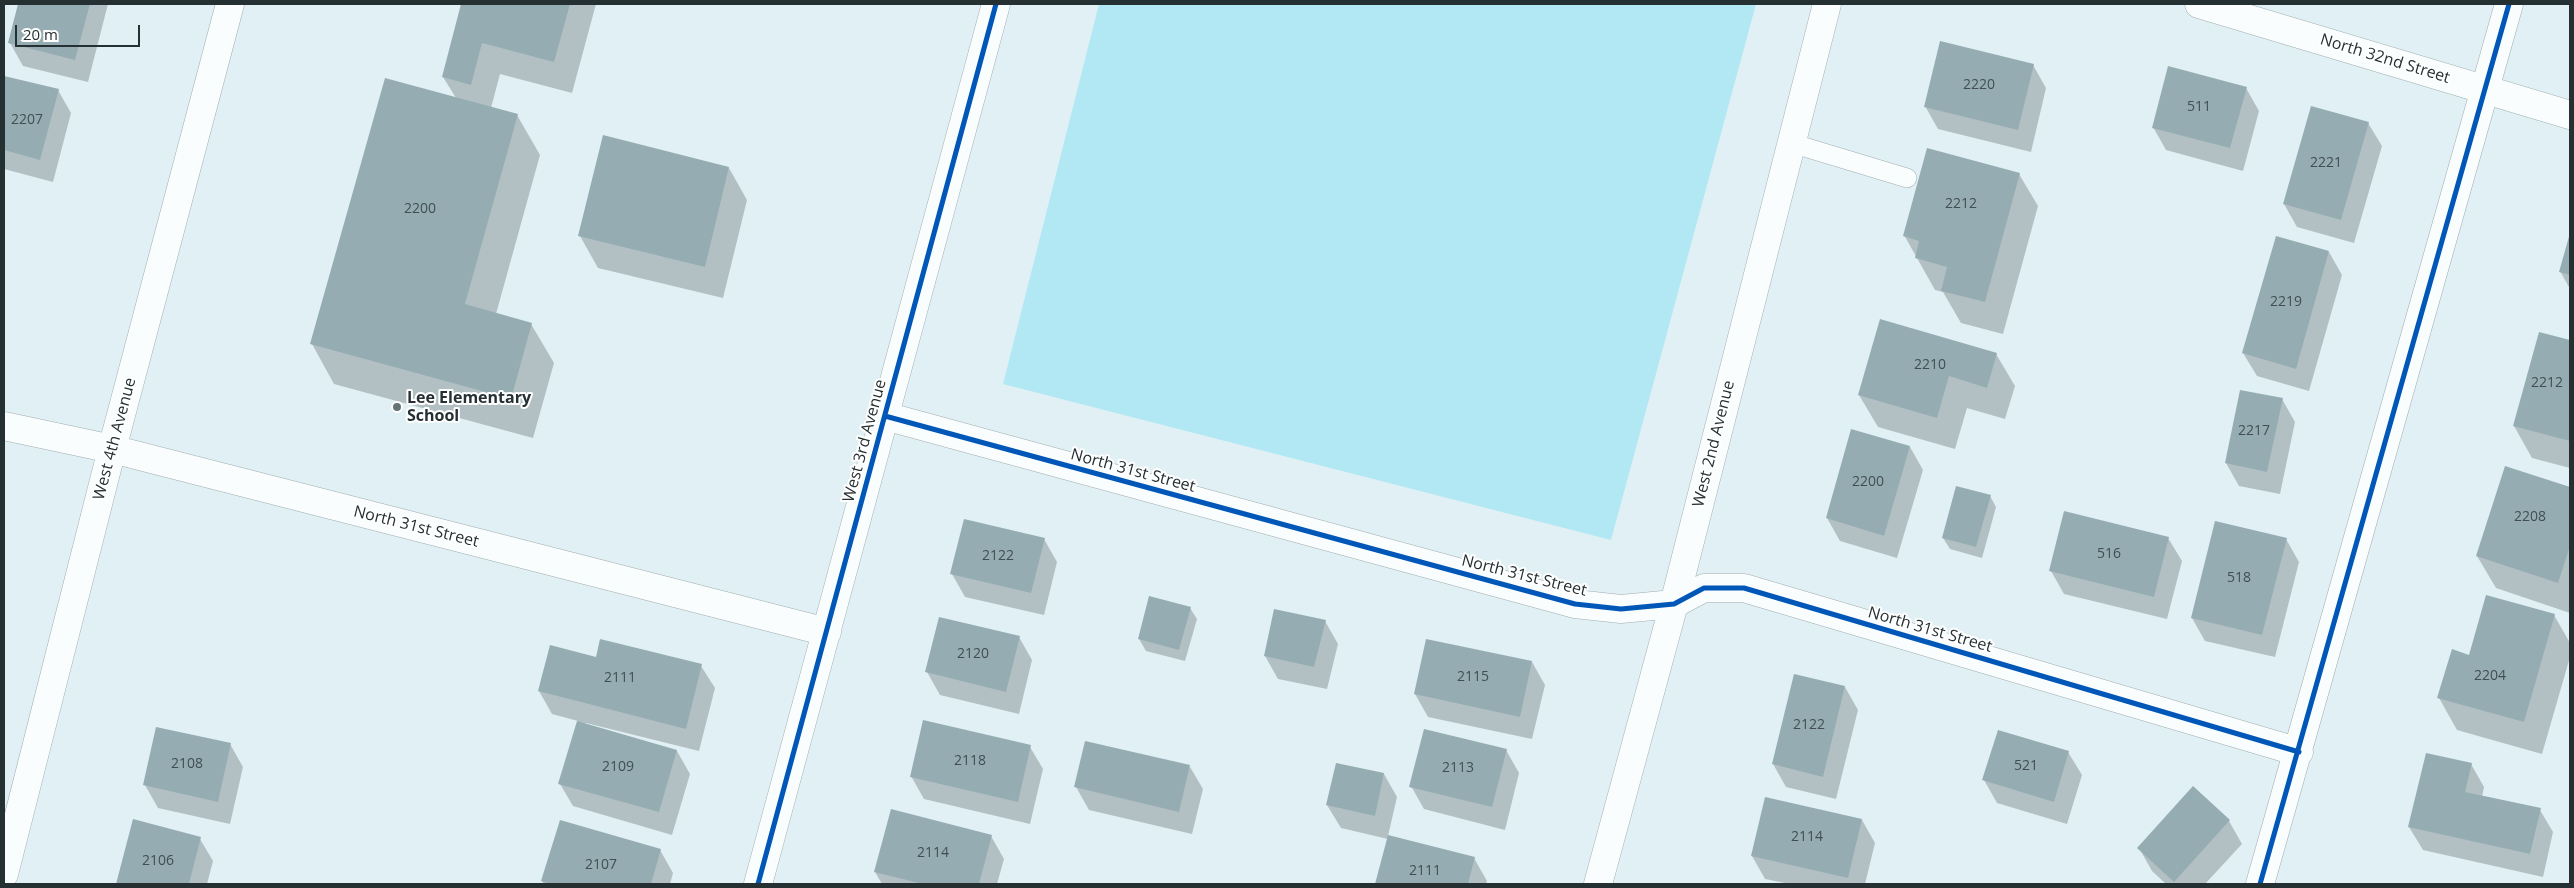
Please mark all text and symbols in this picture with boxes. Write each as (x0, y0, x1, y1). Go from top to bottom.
scale bar (18, 15, 142, 47)
text: 20 m (23, 24, 58, 44)
street label: North 32nd Street (2318, 30, 2452, 88)
house number: 2220 (1963, 77, 1995, 93)
house number: 511 (2187, 99, 2211, 115)
house number: 2207 (11, 112, 43, 128)
house number: 2221 (2310, 155, 2342, 171)
house number: 2212 (1945, 196, 1977, 212)
house number: 2200 (404, 201, 436, 217)
house number: 2219 (2270, 294, 2302, 310)
house number: 2210 (1914, 357, 1946, 373)
house number: 2212 (2531, 375, 2563, 391)
street label: West 4th Avenue (89, 376, 141, 502)
street label: West 3rd Avenue (839, 377, 891, 505)
street label: West 2nd Avenue (1689, 379, 1739, 509)
place label: Lee Elementary School (407, 388, 531, 426)
marker: Lee Elementary School (391, 401, 403, 413)
house number: 2217 (2238, 423, 2270, 439)
street label: North 31st Street (1069, 445, 1197, 497)
house number: 2200 (1852, 474, 1884, 490)
street label: North 31st Street (351, 502, 481, 552)
house number: 2208 (2514, 509, 2546, 525)
house number: 516 (2097, 546, 2121, 562)
house number: 2122 (982, 548, 1014, 564)
street label: North 31st Street (1459, 551, 1589, 601)
house number: 518 (2227, 570, 2251, 586)
street label: North 31st Street (1866, 603, 1994, 657)
house number: 2120 (957, 646, 989, 662)
house number: 2204 (2474, 668, 2506, 684)
house number: 2115 (1457, 669, 1489, 685)
house number: 2111 (604, 670, 636, 686)
house number: 2122 (1793, 717, 1825, 733)
house number: 2118 (954, 753, 986, 769)
house number: 2108 (171, 756, 203, 772)
house number: 521 (2014, 758, 2038, 774)
house number: 2109 (602, 759, 634, 775)
house number: 2113 (1442, 760, 1474, 776)
house number: 2114 (1791, 829, 1823, 845)
house number: 2114 (917, 845, 949, 861)
house number: 2106 (142, 853, 174, 869)
house number: 2107 (585, 857, 617, 873)
house number: 2111 (1409, 863, 1441, 879)

